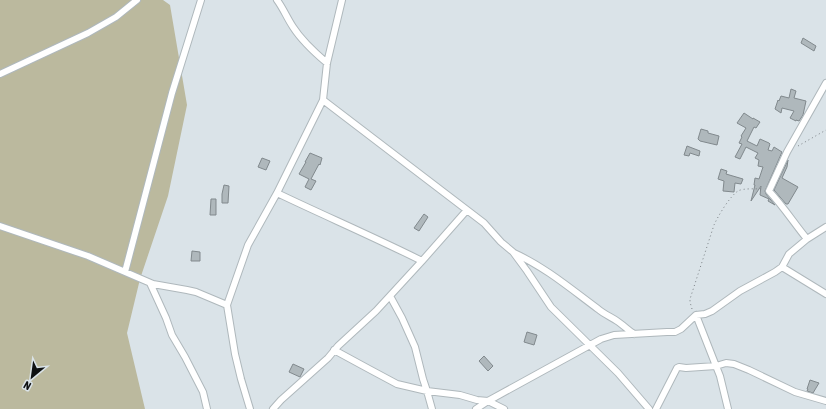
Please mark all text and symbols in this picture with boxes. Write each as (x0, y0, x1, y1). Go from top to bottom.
north arrow (12, 357, 52, 397)
text: N (21, 379, 33, 393)

